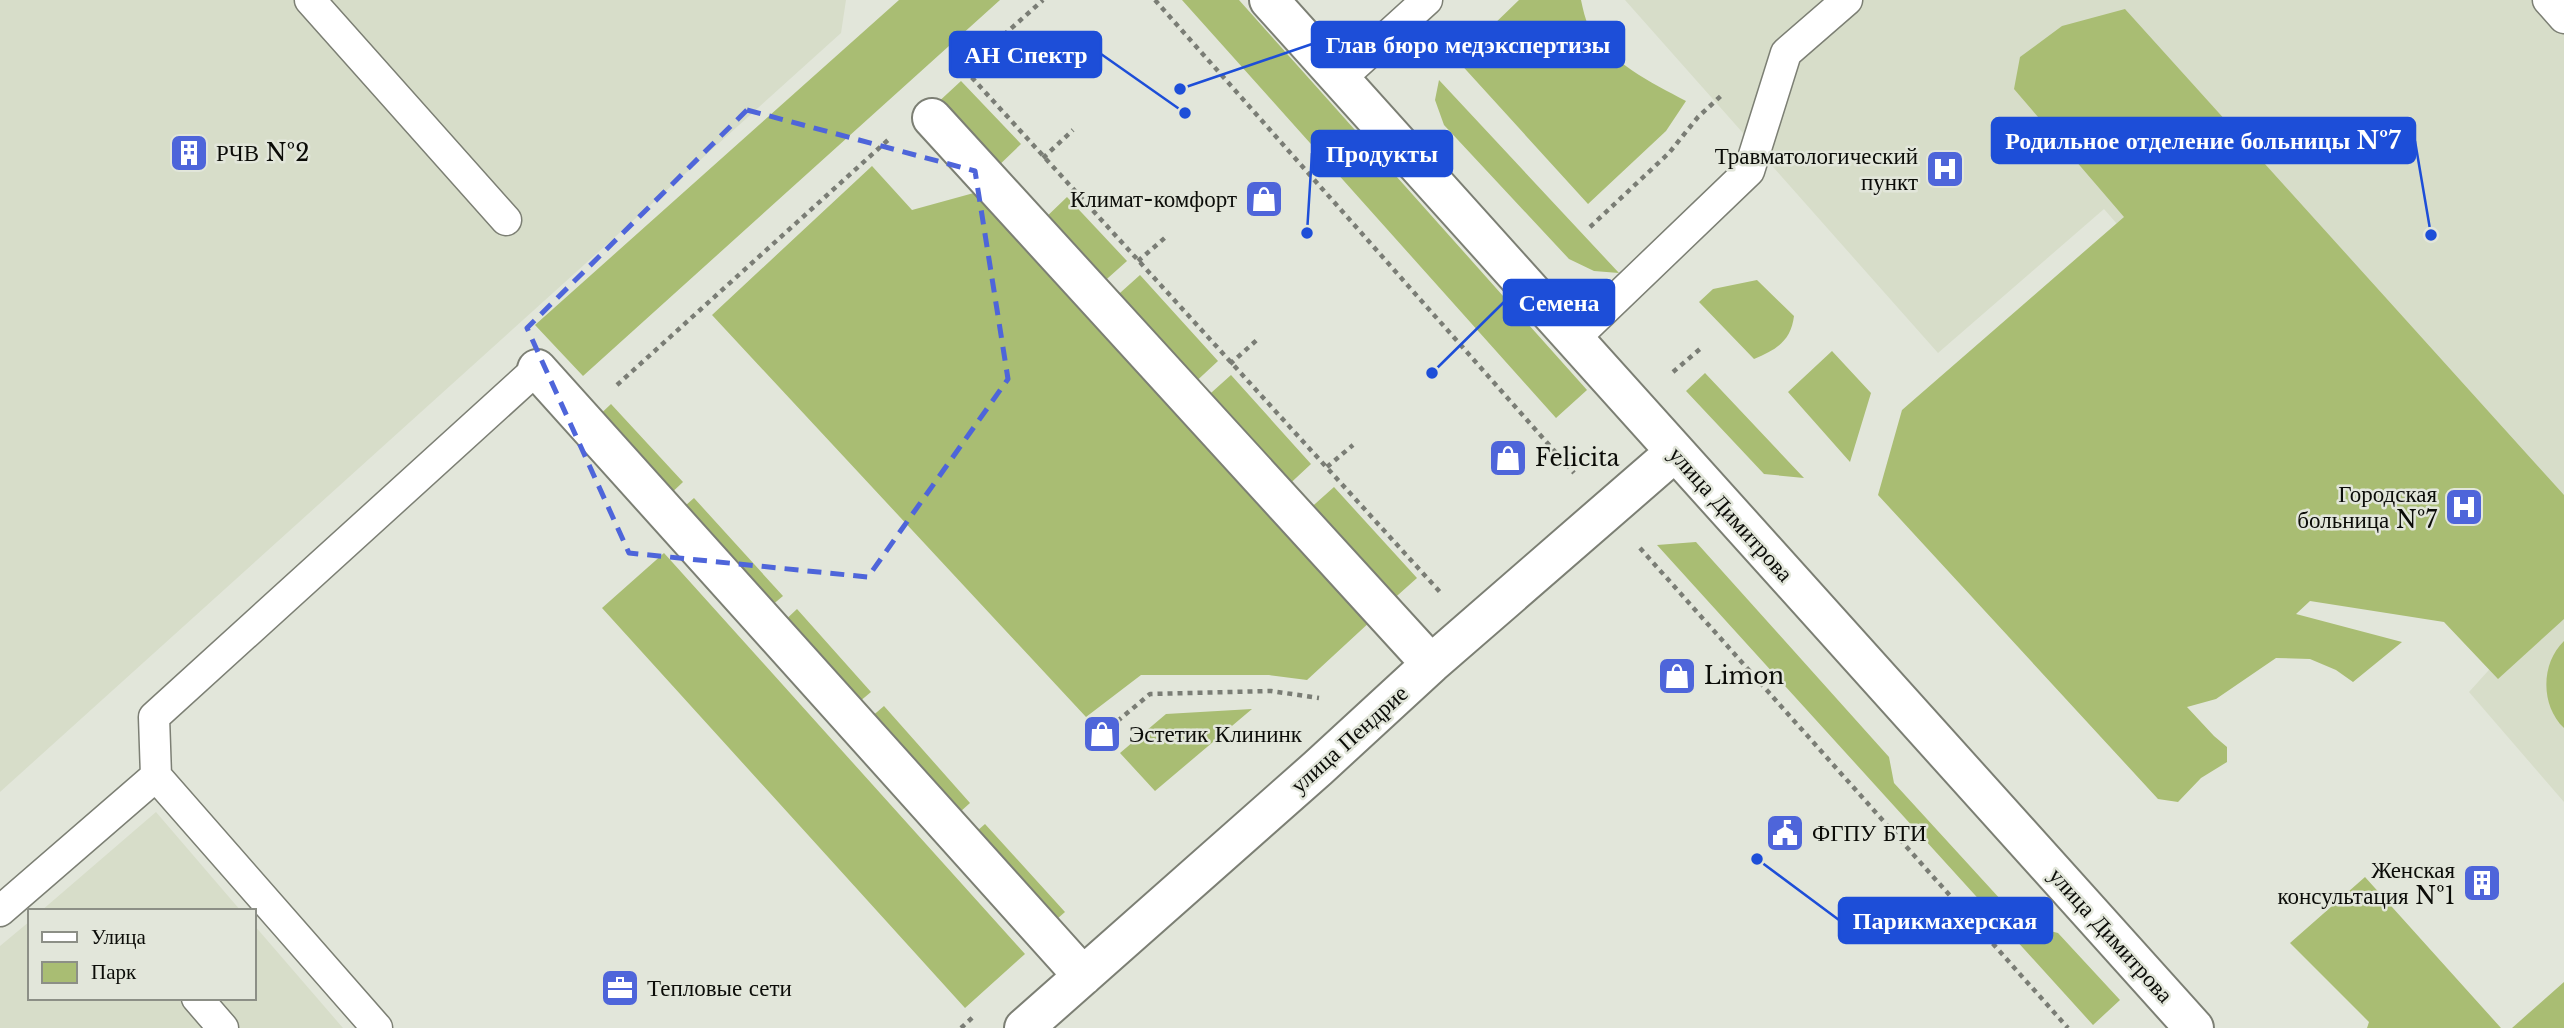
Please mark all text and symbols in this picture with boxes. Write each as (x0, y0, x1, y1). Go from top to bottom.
callout: Глав бюро медэкспертизы (1312, 22, 1624, 67)
text: Глав бюро медэкспертизы (1326, 30, 1611, 59)
callout: АН Спектр (950, 32, 1101, 77)
text: АН Спектр (964, 40, 1088, 69)
callout: Родильное отделение больницы №7 (1992, 118, 2415, 163)
text: Родильное отделение больницы №7 (2005, 126, 2401, 155)
callout: Продукты (1312, 131, 1452, 176)
building icon: РЧВ №2 (168, 132, 210, 174)
place label: РЧВ №2 (216, 139, 309, 167)
text: Продукты (1326, 139, 1438, 168)
place label: Травматологический пункт (1715, 142, 1918, 196)
hospital icon: Травматологический пункт (1924, 148, 1966, 190)
shop icon: Климат-комфорт (1243, 178, 1285, 220)
place label: Климат-комфорт (1070, 185, 1237, 213)
callout: Семена (1504, 280, 1614, 325)
text: Семена (1518, 288, 1600, 317)
shop icon: Felicita (1487, 437, 1529, 479)
street label: улица Димитрова (1663, 441, 1799, 587)
place label: Felicita (1535, 444, 1620, 472)
place label: Городская больница №7 (2297, 480, 2437, 534)
hospital icon: Городская больница №7 (2443, 486, 2485, 528)
shop icon: Limon (1656, 655, 1698, 697)
place label: Limon (1704, 662, 1784, 690)
street label: улица Пендрие (1285, 679, 1413, 799)
shop icon: Эстетик Клининк (1081, 713, 1123, 755)
place label: Эстетик Клининк (1129, 720, 1303, 748)
public building icon: ФГПУ БТИ (1764, 812, 1806, 854)
place label: ФГПУ БТИ (1812, 819, 1927, 847)
place label: Женская консультация №1 (2278, 856, 2455, 910)
street label: улица Димитрова (2043, 862, 2179, 1008)
building icon: Женская консультация №1 (2461, 862, 2503, 904)
callout: Парикмахерская (1839, 898, 2052, 943)
text: Парикмахерская (1853, 906, 2037, 935)
legend (28, 909, 256, 1000)
text: Улица (91, 924, 146, 950)
text: Парк (91, 959, 137, 985)
office icon: Тепловые сети (599, 967, 641, 1009)
place label: Тепловые сети (647, 974, 792, 1002)

